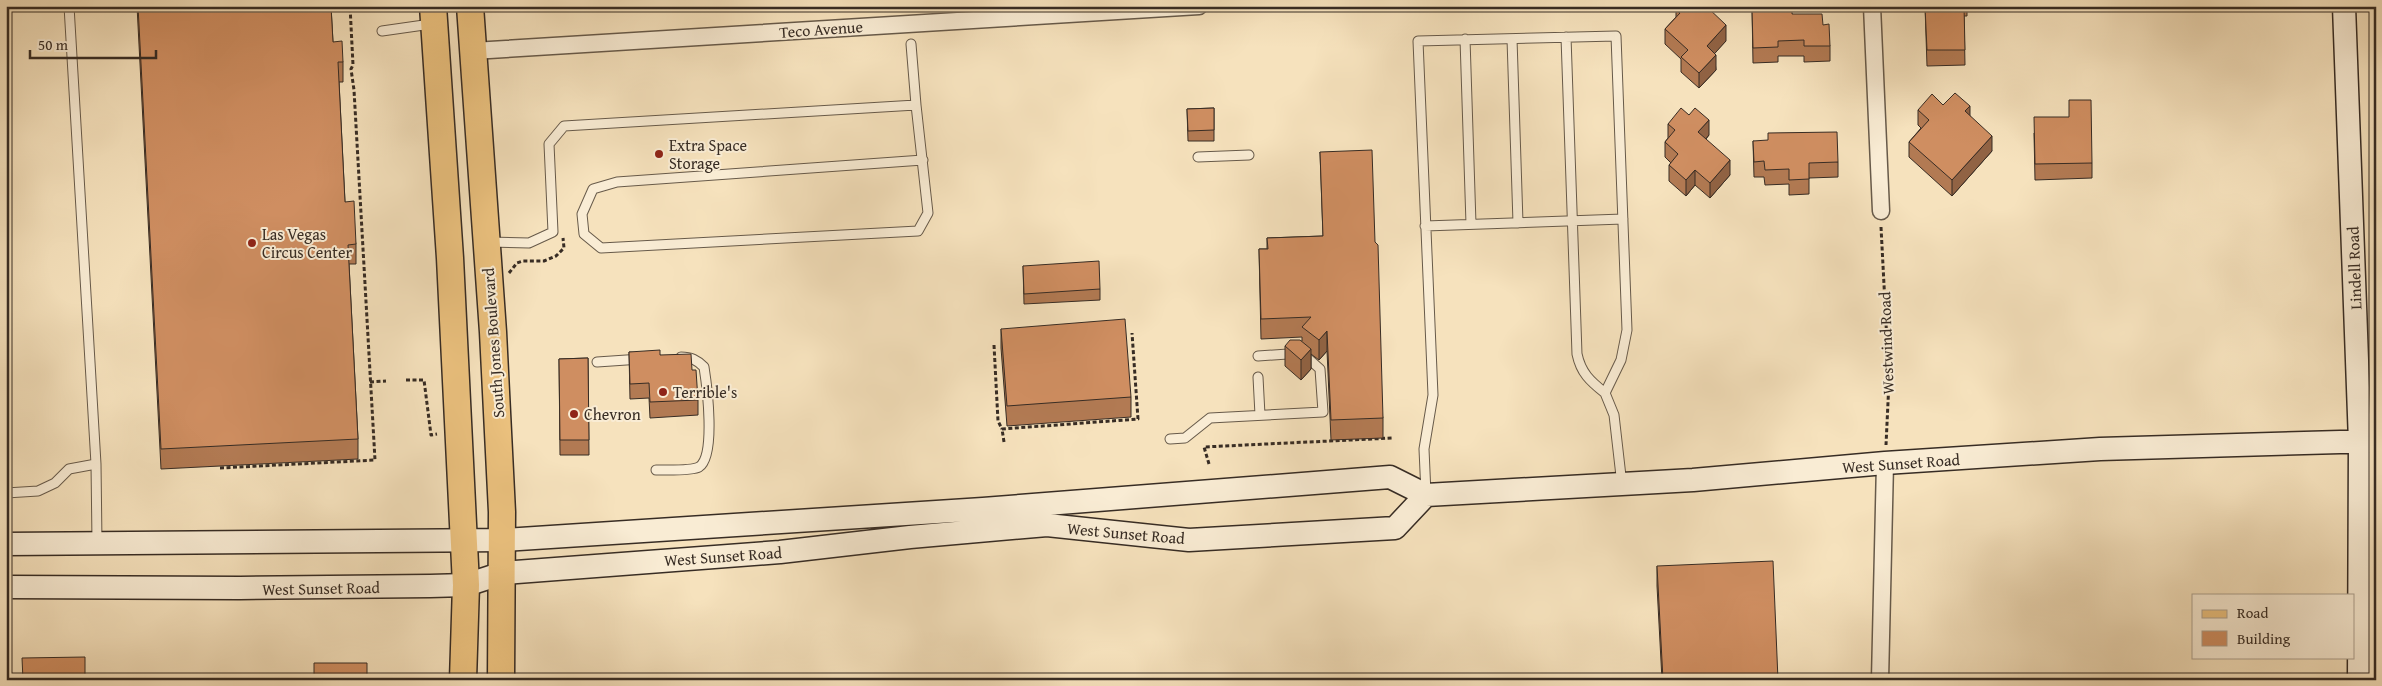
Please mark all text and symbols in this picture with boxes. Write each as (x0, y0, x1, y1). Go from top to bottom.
street label: Teco Avenue (778, 14, 864, 44)
scale bar (30, 28, 156, 60)
text: 50 m (38, 34, 69, 55)
place label: Extra Space Storage (669, 133, 747, 175)
marker: Extra Space Storage (653, 148, 665, 160)
place label: Las Vegas Circus Center (262, 222, 353, 264)
street label: Lindell Road (2341, 225, 2367, 310)
marker: Las Vegas Circus Center (246, 237, 258, 249)
street label: South Jones Boulevard (476, 267, 510, 419)
street label: Westwind Road (1872, 291, 1900, 395)
place label: Terrible's (673, 380, 737, 404)
marker: Terrible's (657, 386, 669, 398)
place label: Chevron (584, 402, 641, 426)
marker: Chevron (568, 408, 580, 420)
street label: West Sunset Road (1841, 447, 1961, 479)
street label: West Sunset Road (1066, 516, 1186, 550)
street label: West Sunset Road (663, 540, 783, 572)
street label: West Sunset Road (262, 575, 381, 601)
legend (2192, 594, 2354, 658)
text: Road (2237, 602, 2268, 623)
text: Building (2237, 628, 2291, 649)

